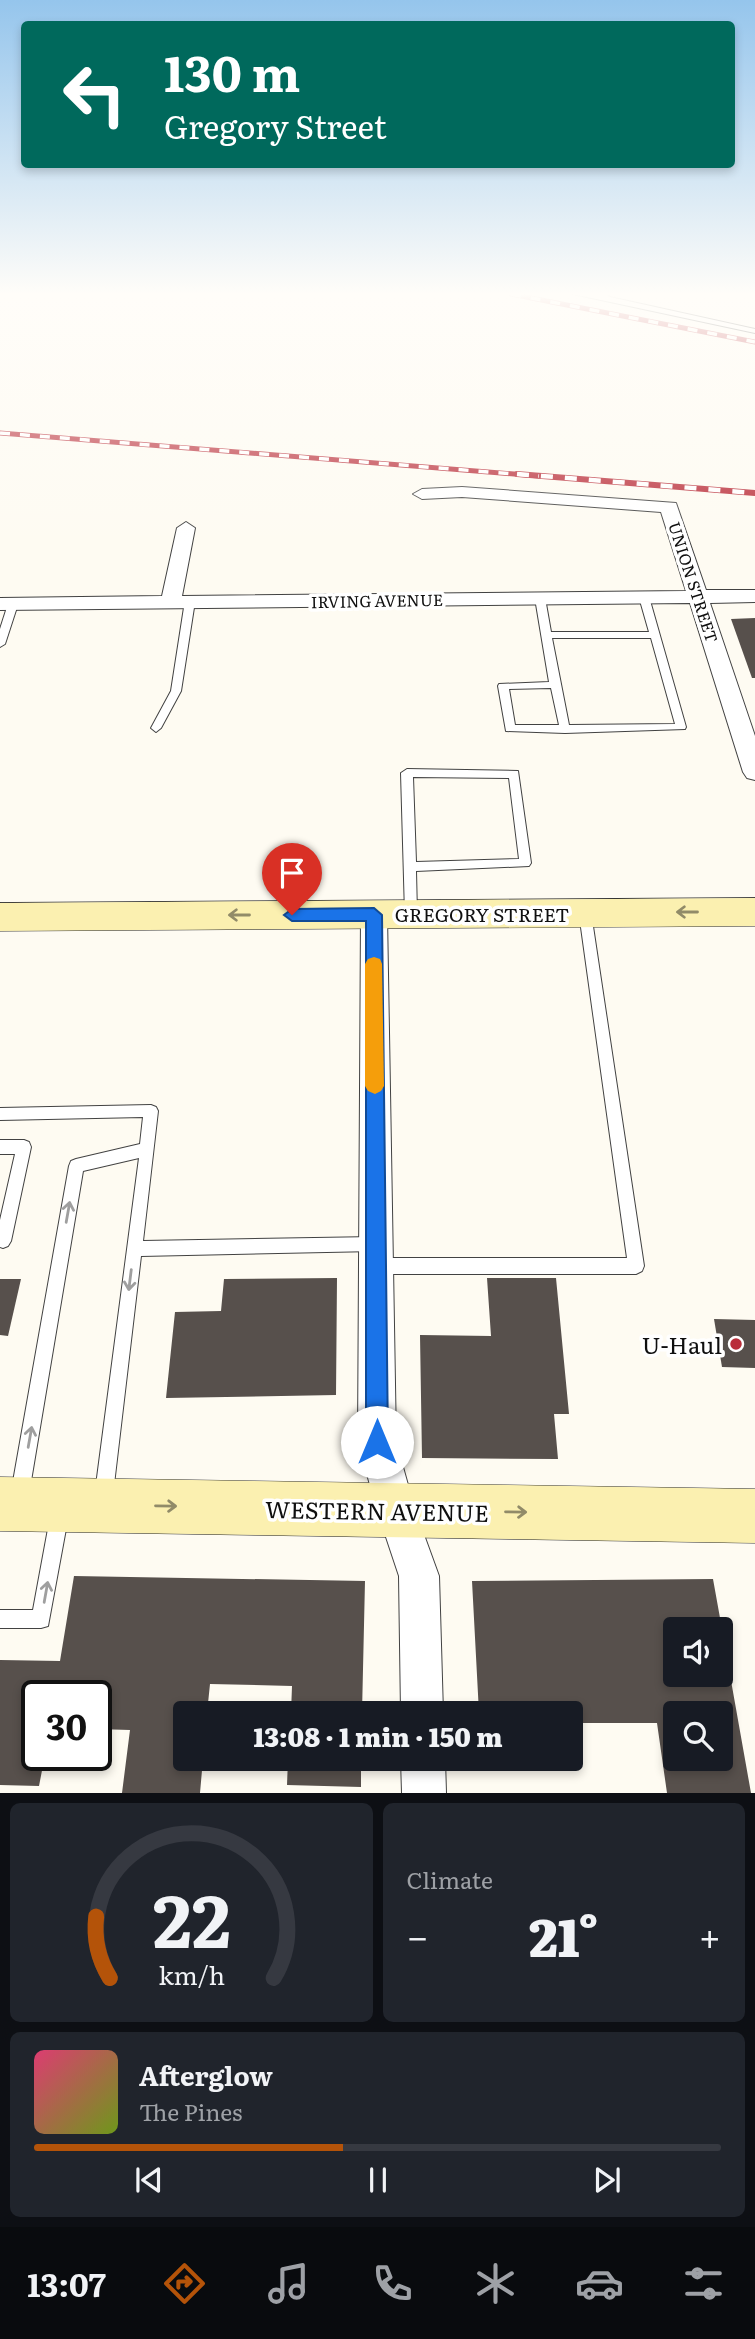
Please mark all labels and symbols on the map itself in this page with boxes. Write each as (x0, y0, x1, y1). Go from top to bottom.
street label: UNION STREET (663, 518, 725, 646)
street label: IRVING AVENUE (311, 587, 443, 613)
pin (262, 843, 322, 915)
street label: GREGORY STREET (395, 900, 569, 928)
one-way arrow (676, 905, 699, 919)
one-way arrow (228, 908, 251, 922)
one-way arrow (62, 1202, 75, 1224)
one-way arrow (124, 1268, 137, 1291)
place label: U-Haul (642, 1327, 722, 1361)
marker: U-Haul (728, 1336, 744, 1352)
position arrow (340, 1405, 414, 1479)
one-way arrow (24, 1426, 37, 1449)
street label: WESTERN AVENUE (265, 1491, 489, 1529)
one-way arrow (154, 1499, 177, 1513)
one-way arrow (504, 1505, 527, 1519)
one-way arrow (39, 1581, 53, 1604)
speed limit sign: 30 (21, 1680, 112, 1771)

